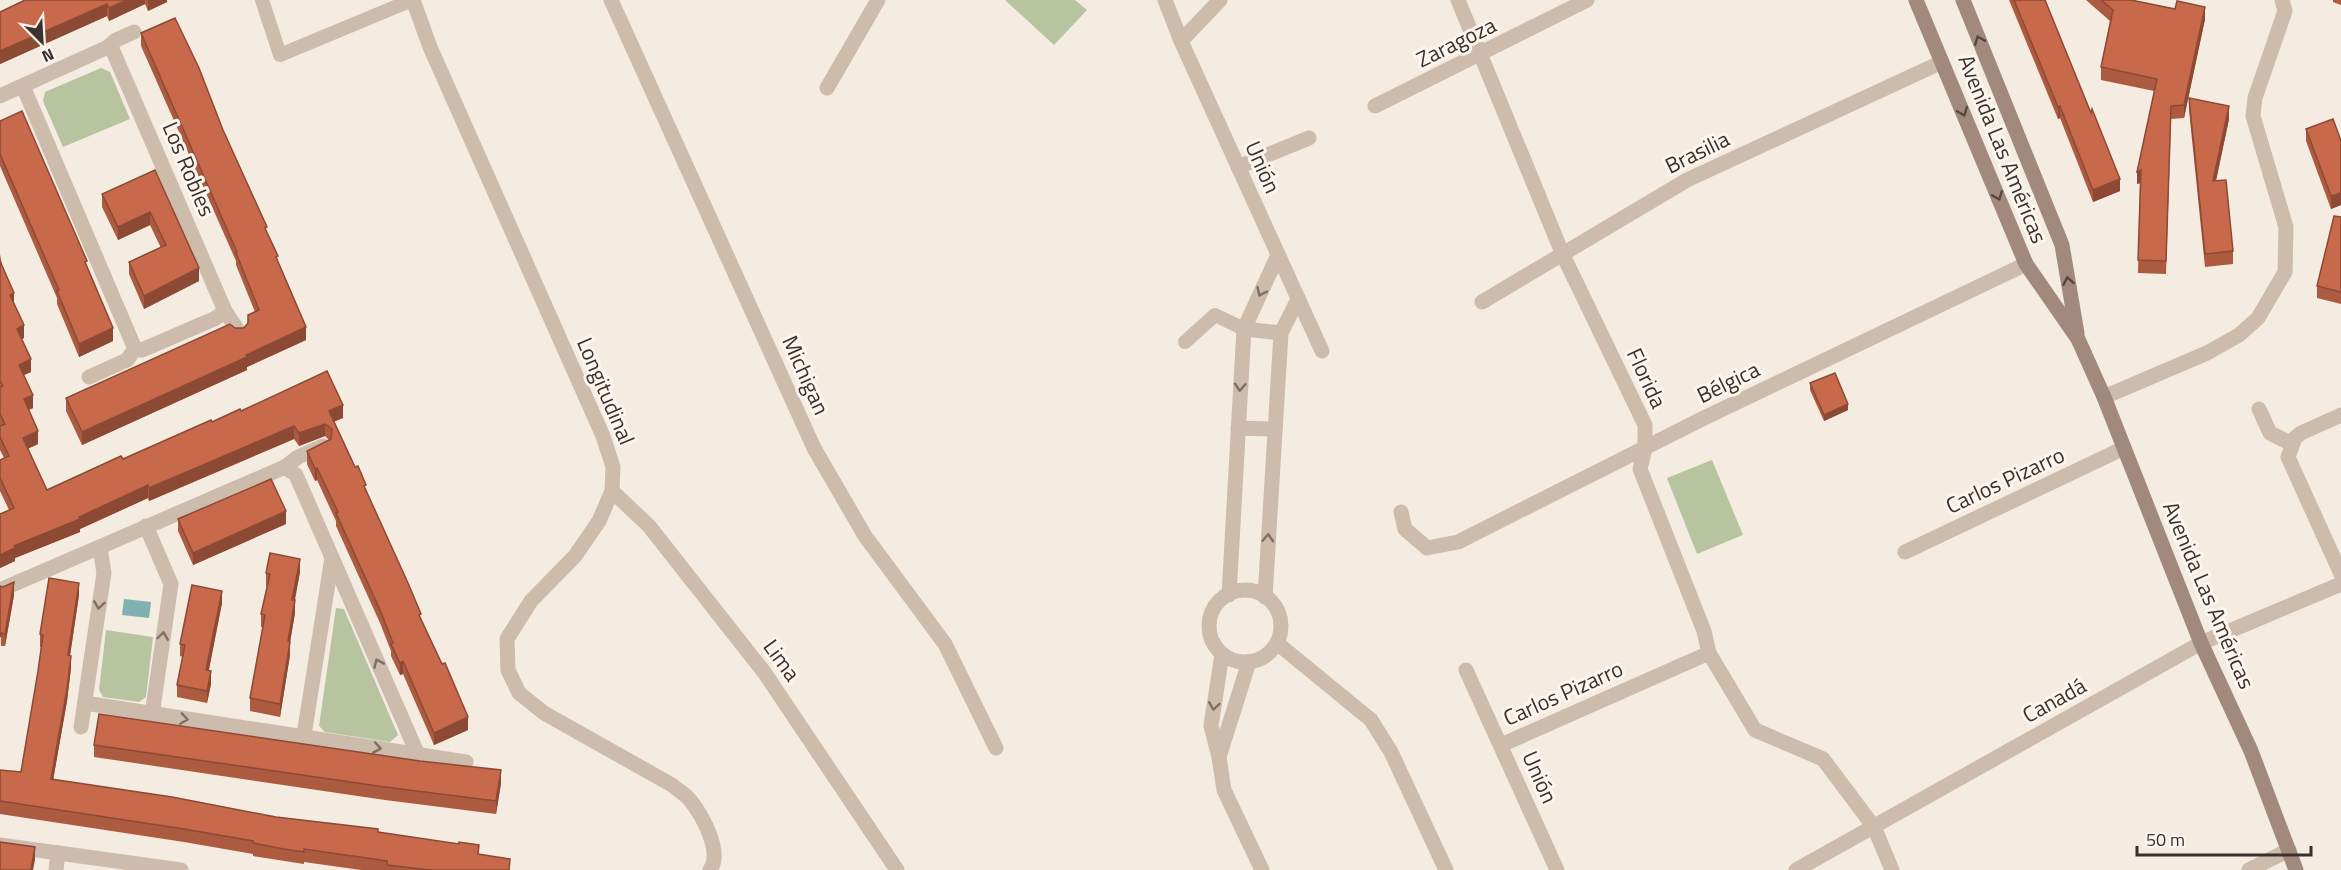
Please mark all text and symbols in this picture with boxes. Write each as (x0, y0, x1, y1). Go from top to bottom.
street label: Zaragoza (1410, 8, 1502, 76)
north arrow (12, 12, 72, 72)
one-way arrow (1974, 35, 1986, 46)
text: N (38, 42, 58, 69)
street label: Avenida Las Américas (1950, 50, 2056, 248)
one-way arrow (1956, 106, 1968, 117)
street label: Los Robles (154, 116, 224, 222)
street label: Brasilia (1659, 122, 1735, 182)
street label: Unión (1236, 135, 1290, 199)
one-way arrow (1991, 190, 2003, 201)
one-way arrow (2062, 277, 2075, 287)
one-way arrow (1256, 286, 1268, 297)
street label: Michigan (773, 330, 839, 420)
street label: Longitudinal (568, 332, 644, 450)
street label: Florida (1618, 342, 1676, 414)
street label: Bélgica (1691, 352, 1765, 412)
one-way arrow (1234, 383, 1247, 392)
street label: Carlos Pizarro (1940, 438, 2070, 522)
street label: Avenida Las Américas (2154, 496, 2264, 694)
one-way arrow (1261, 534, 1274, 543)
one-way arrow (94, 601, 106, 610)
one-way arrow (157, 631, 169, 641)
street label: Lima (755, 632, 809, 688)
street label: Carlos Pizarro (1498, 651, 1628, 735)
one-way arrow (373, 658, 385, 669)
street label: Canadá (2016, 669, 2092, 731)
one-way arrow (1209, 701, 1221, 710)
one-way arrow (180, 712, 189, 725)
one-way arrow (372, 741, 382, 754)
street label: Unión (1513, 745, 1567, 809)
scale bar (2137, 819, 2311, 857)
text: 50 m (2146, 826, 2185, 853)

